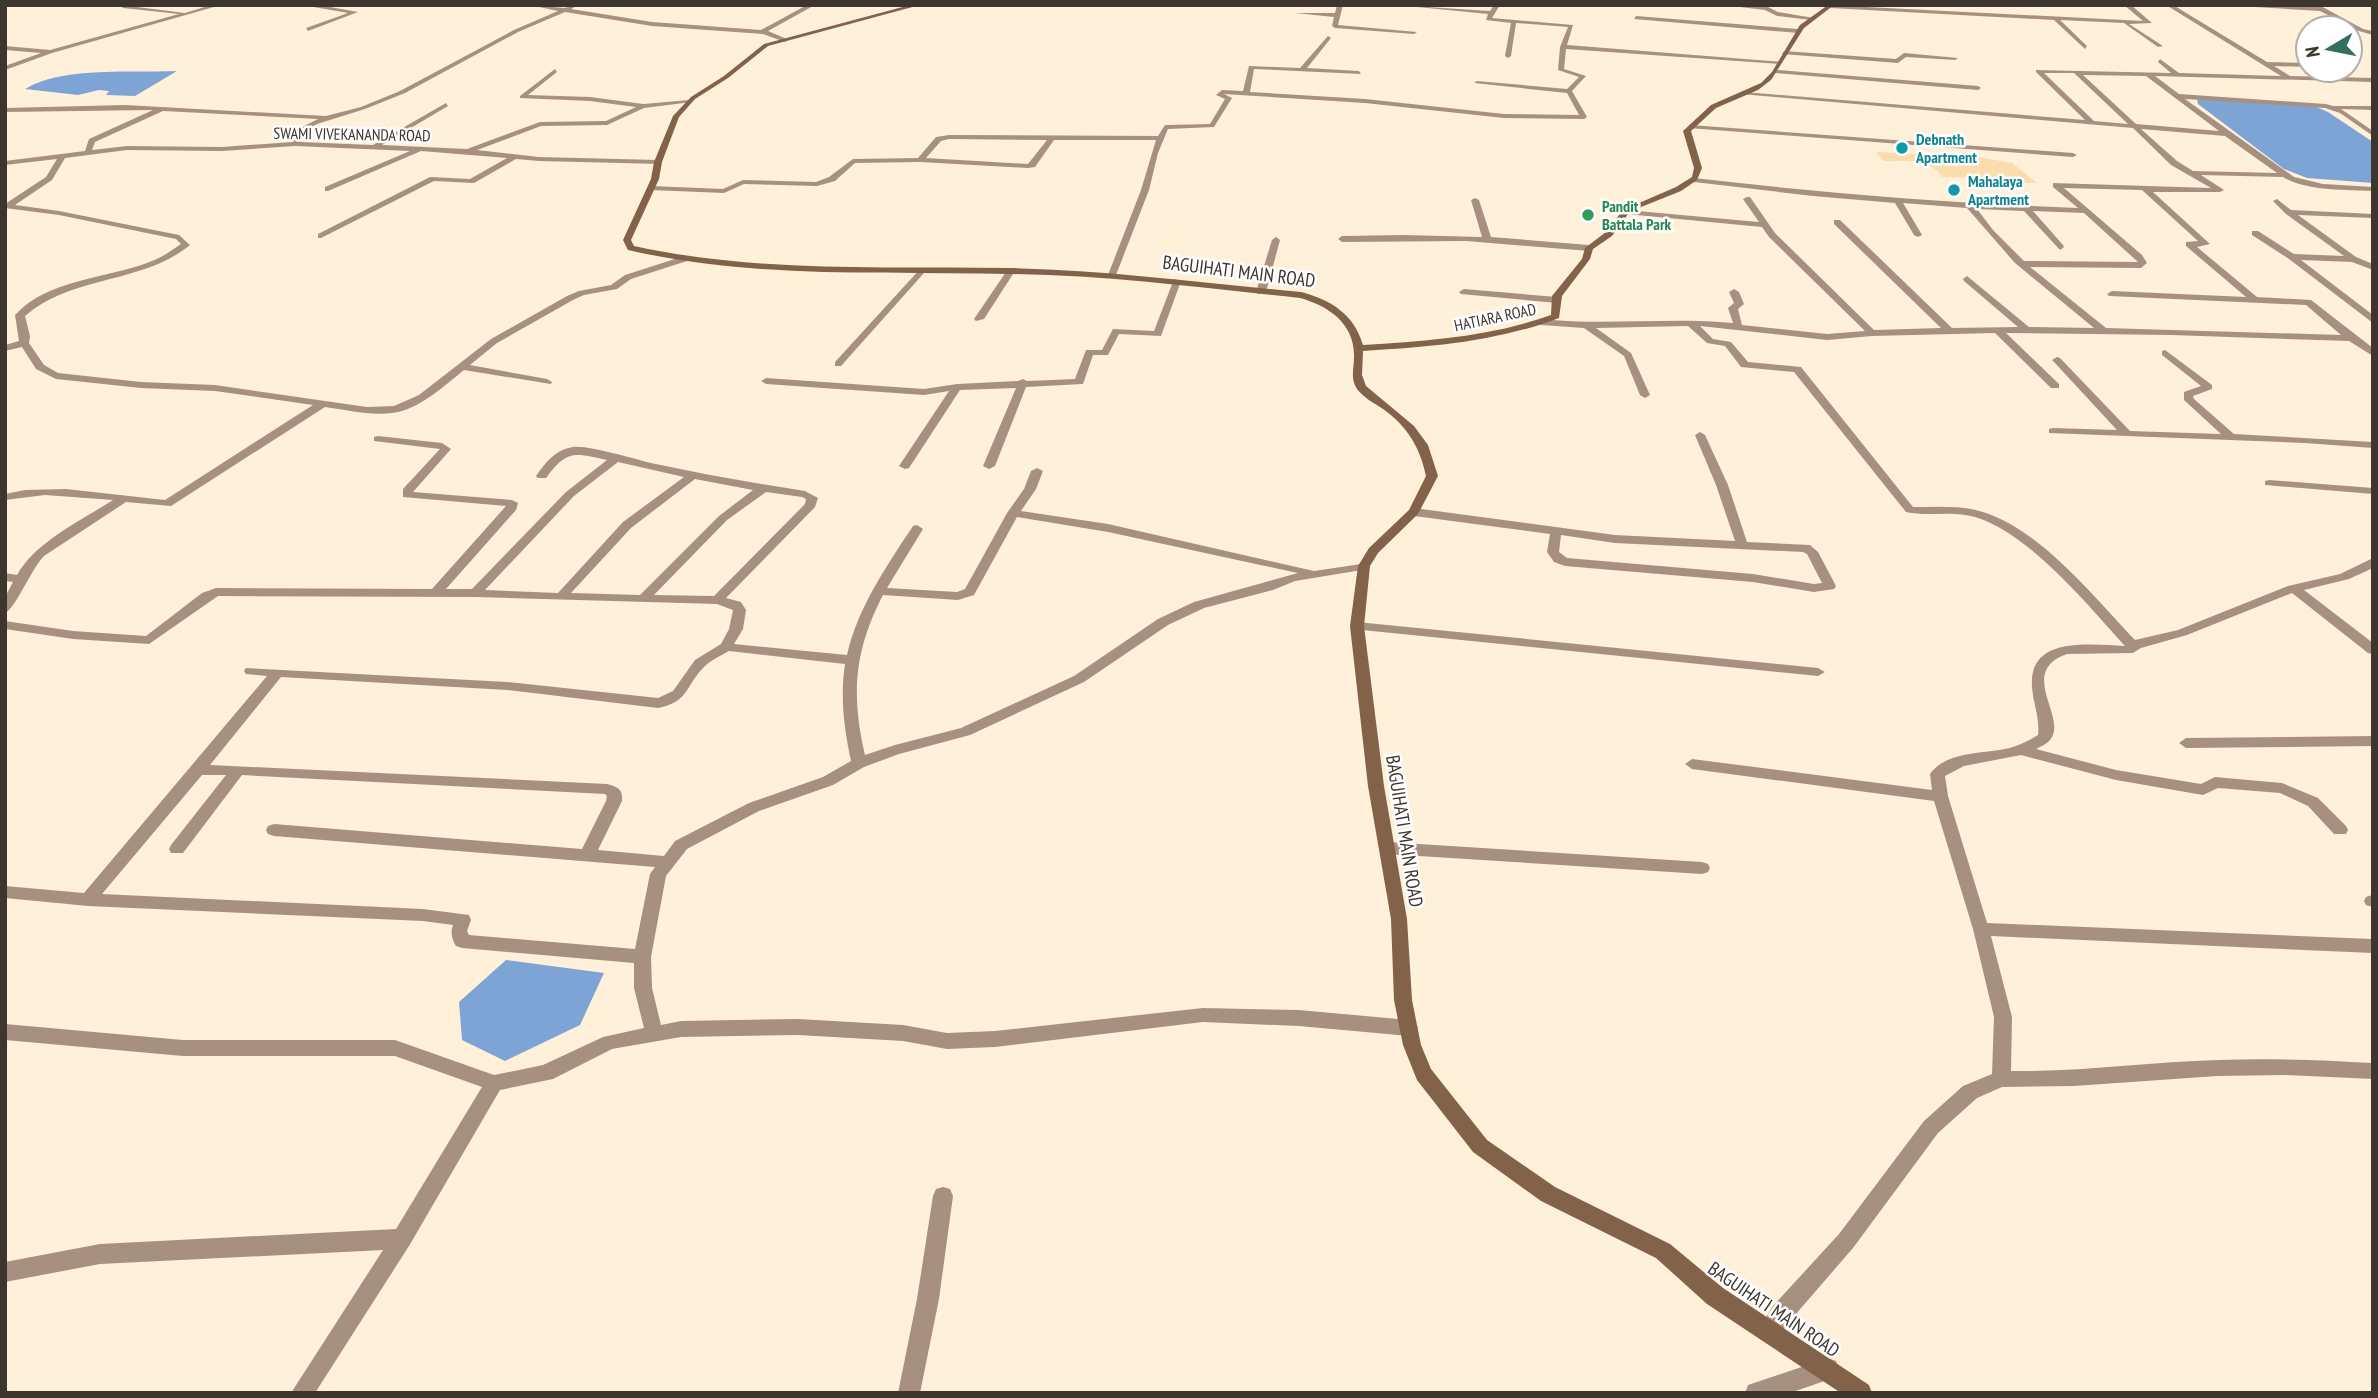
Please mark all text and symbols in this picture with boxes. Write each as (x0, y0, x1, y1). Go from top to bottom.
north arrow (2294, 14, 2364, 84)
text: N (2300, 45, 2325, 59)
street label: SWAMI VIVEKANANDA ROAD (273, 123, 431, 145)
place label: Debnath Apartment (1915, 129, 1977, 167)
marker: Debnath Apartment (1894, 140, 1910, 156)
place label: Mahalaya Apartment (1967, 171, 2029, 209)
marker: Mahalaya Apartment (1946, 182, 1962, 198)
place label: Pandit Battala Park (1602, 196, 1672, 234)
marker: Pandit Battala Park (1580, 207, 1596, 223)
street label: BAGUIHATI MAIN ROAD (1161, 250, 1317, 292)
street label: HATIARA ROAD (1452, 299, 1538, 335)
street label: BAGUIHATI MAIN ROAD (1381, 753, 1429, 909)
street label: BAGUIHATI MAIN ROAD (1704, 1256, 1844, 1362)

